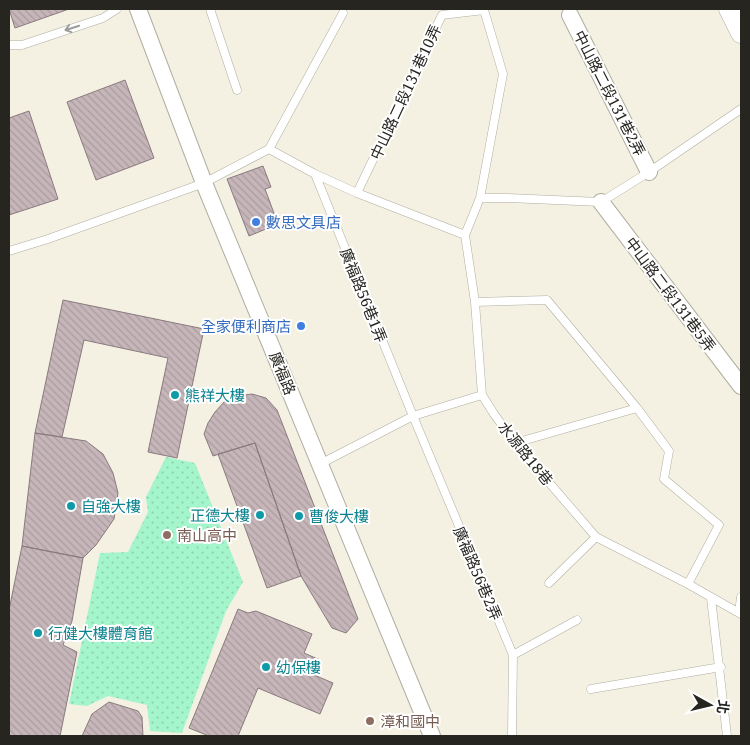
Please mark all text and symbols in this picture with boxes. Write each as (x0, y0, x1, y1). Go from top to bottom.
street label: 中山路二段131巷10弄 (365, 21, 445, 163)
one-way arrow (65, 24, 81, 34)
street label: 中山路二段131巷2弄 (570, 27, 650, 159)
place label: 數思文具店 (266, 212, 341, 232)
marker: 數思文具店 (250, 216, 262, 228)
street label: 中山路二段131巷5弄 (621, 233, 721, 355)
street label: 廣福路56巷1弄 (336, 245, 392, 345)
place label: 全家便利商店 (201, 316, 291, 336)
marker: 全家便利商店 (295, 320, 307, 332)
street label: 廣福路 (265, 348, 301, 398)
place label: 熊祥大樓 (185, 385, 245, 405)
marker: 熊祥大樓 (169, 389, 181, 401)
street label: 水源路18巷 (494, 417, 558, 489)
place label: 自強大樓 (81, 496, 141, 516)
marker: 自強大樓 (65, 500, 77, 512)
place label: 正德大樓 (190, 505, 250, 525)
place label: 曹俊大樓 (309, 506, 369, 526)
marker: 正德大樓 (254, 509, 266, 521)
marker: 曹俊大樓 (293, 510, 305, 522)
street label: 廣福路56巷2弄 (449, 523, 507, 623)
place label: 南山高中 (177, 525, 237, 545)
marker: 南山高中 (161, 529, 173, 541)
place label: 行健大樓體育館 (48, 623, 153, 643)
marker: 行健大樓體育館 (32, 627, 44, 639)
place label: 幼保樓 (276, 657, 321, 677)
marker: 幼保樓 (260, 661, 272, 673)
north arrow (685, 680, 735, 730)
text: 北 (713, 699, 734, 715)
place label: 漳和國中 (380, 711, 440, 731)
marker: 漳和國中 (364, 715, 376, 727)

